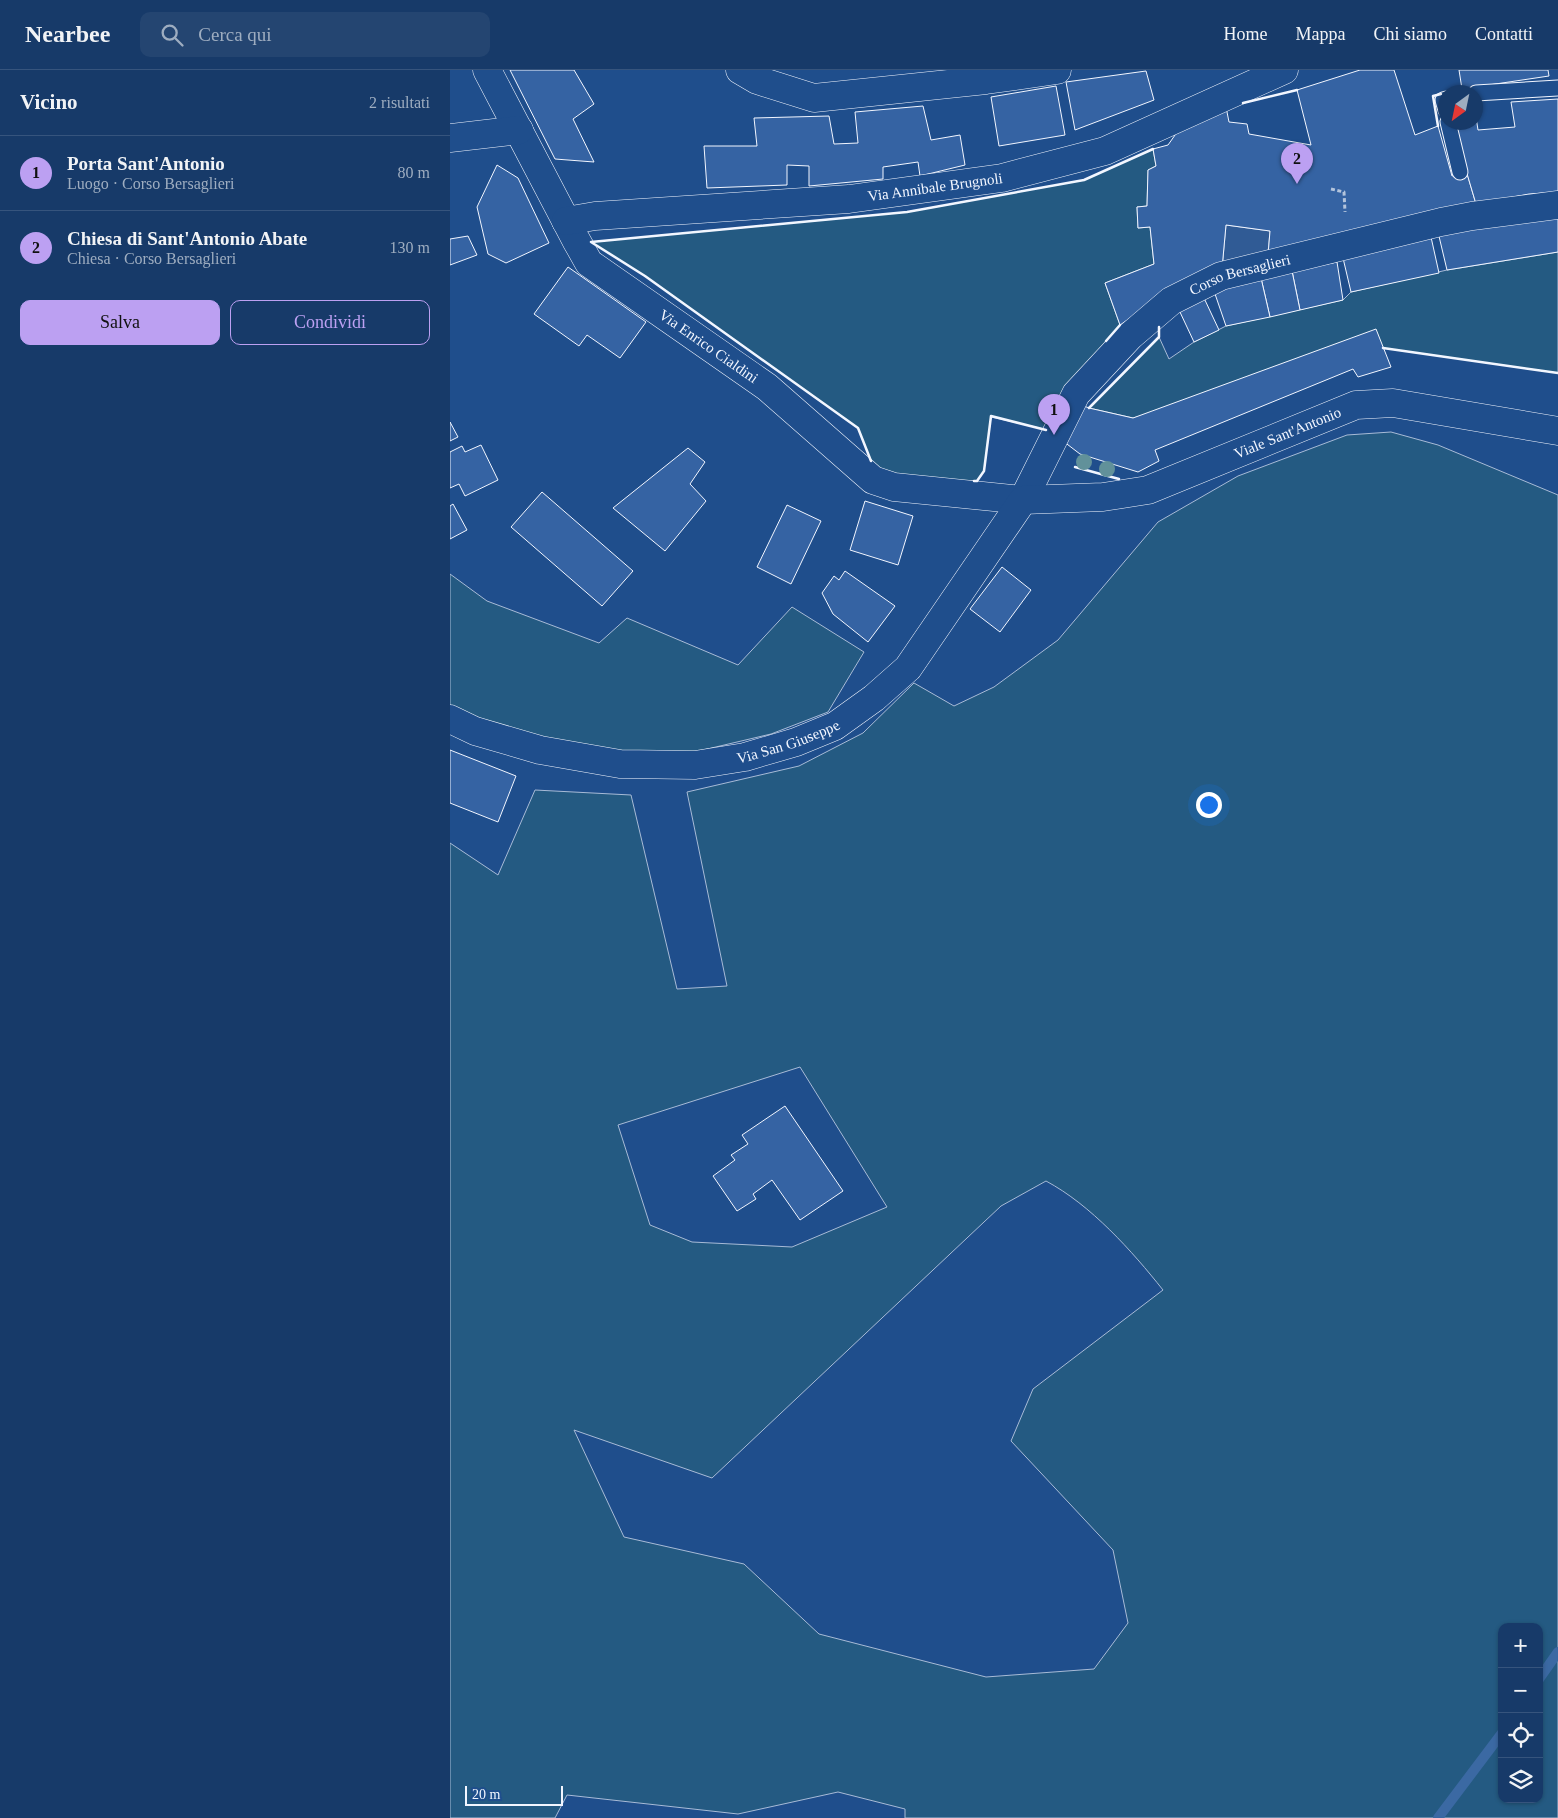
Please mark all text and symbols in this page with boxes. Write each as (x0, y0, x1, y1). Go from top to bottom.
search box (140, 12, 490, 57)
text: Nearbee (25, 21, 110, 47)
icon: search (158, 21, 186, 49)
text: Cerca qui (198, 24, 272, 45)
text: Home (1224, 24, 1268, 44)
text: Mappa (1296, 24, 1345, 44)
text: Chi siamo (1373, 24, 1447, 44)
text: Contatti (1475, 24, 1533, 44)
north arrow (1438, 85, 1483, 130)
text: Vicino (20, 90, 78, 114)
text: 2 risultati (369, 94, 430, 111)
pin: 2 (1281, 143, 1313, 184)
text: Porta Sant'Antonio (67, 153, 225, 174)
text: 1 (32, 164, 40, 181)
text: 80 m (398, 164, 430, 181)
street label: Via Annibale Brugnoli (867, 170, 1004, 204)
text: Luogo · Corso Bersaglieri (67, 175, 235, 192)
text: Chiesa di Sant'Antonio Abate (67, 228, 307, 249)
text: 2 (32, 239, 40, 256)
text: 130 m (390, 239, 430, 256)
text: Chiesa · Corso Bersaglieri (67, 250, 236, 267)
street label: Corso Bersaglieri (1187, 251, 1292, 299)
button: Salva (20, 300, 220, 345)
button: Condividi (230, 300, 430, 345)
street label: Via Enrico Cialdini (656, 306, 761, 386)
pin: 1 (1038, 394, 1070, 435)
street label: Viale Sant'Antonio (1232, 404, 1343, 462)
street label: Via San Giuseppe (736, 717, 843, 766)
your location (1196, 792, 1222, 818)
map controls (1498, 1623, 1543, 1803)
button: + (1498, 1623, 1543, 1668)
button: − (1498, 1668, 1543, 1713)
button: locate (1498, 1713, 1543, 1758)
button: layers (1498, 1758, 1543, 1803)
scale bar (465, 1783, 562, 1806)
text: 20 m (472, 1787, 500, 1802)

